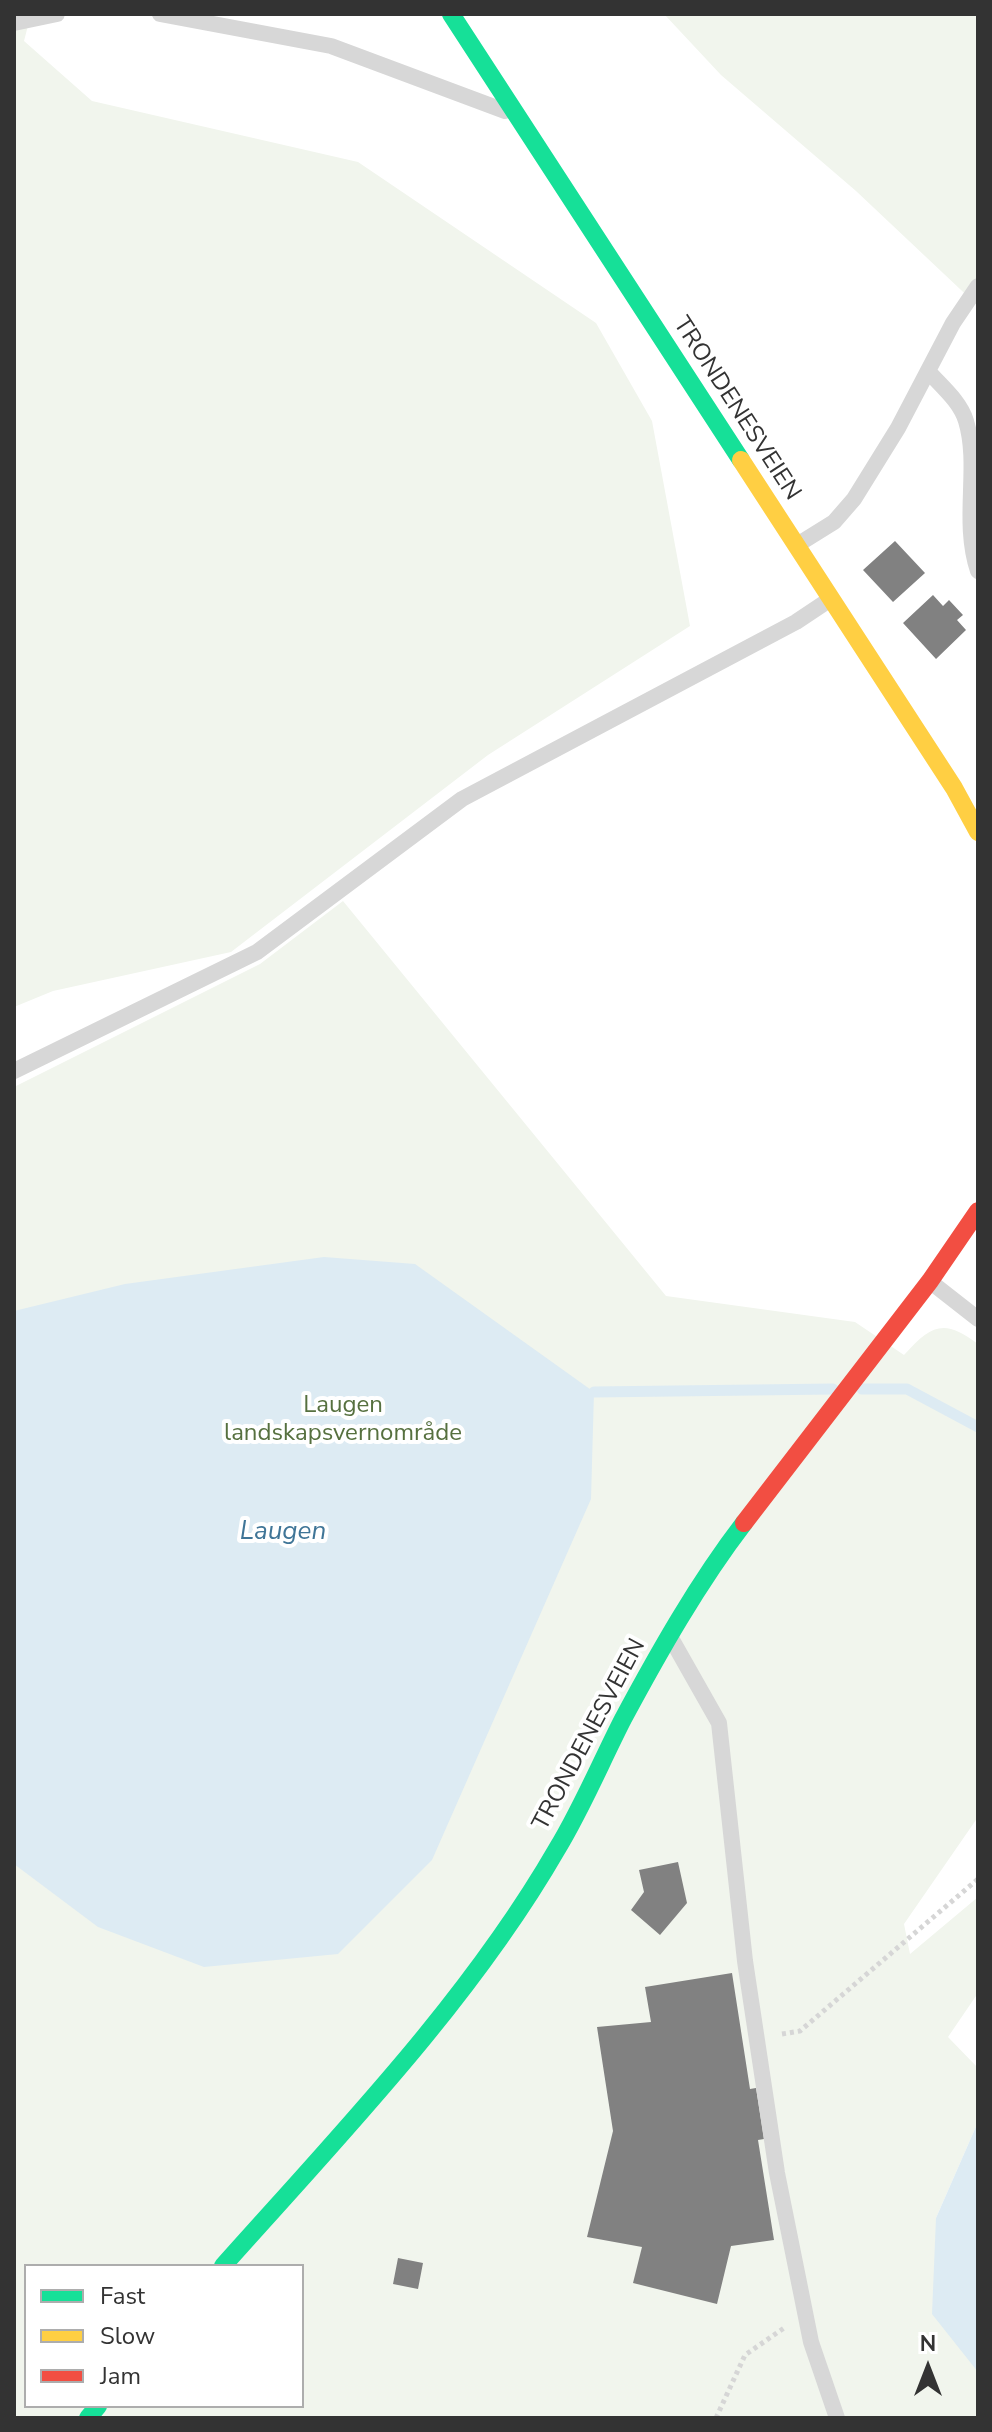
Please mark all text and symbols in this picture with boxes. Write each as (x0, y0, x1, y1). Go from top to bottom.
street label: TRONDENESVEIEN (666, 312, 806, 506)
park label: Laugen landskapsvernområde (224, 1392, 462, 1448)
water label: Laugen (240, 1517, 326, 1549)
street label: TRONDENESVEIEN (527, 1634, 653, 1836)
legend (24, 2264, 304, 2408)
text: Fast (100, 2280, 145, 2312)
text: Slow (100, 2320, 155, 2352)
north arrow (888, 2328, 968, 2408)
text: N (920, 2329, 936, 2359)
text: Jam (100, 2360, 141, 2392)

